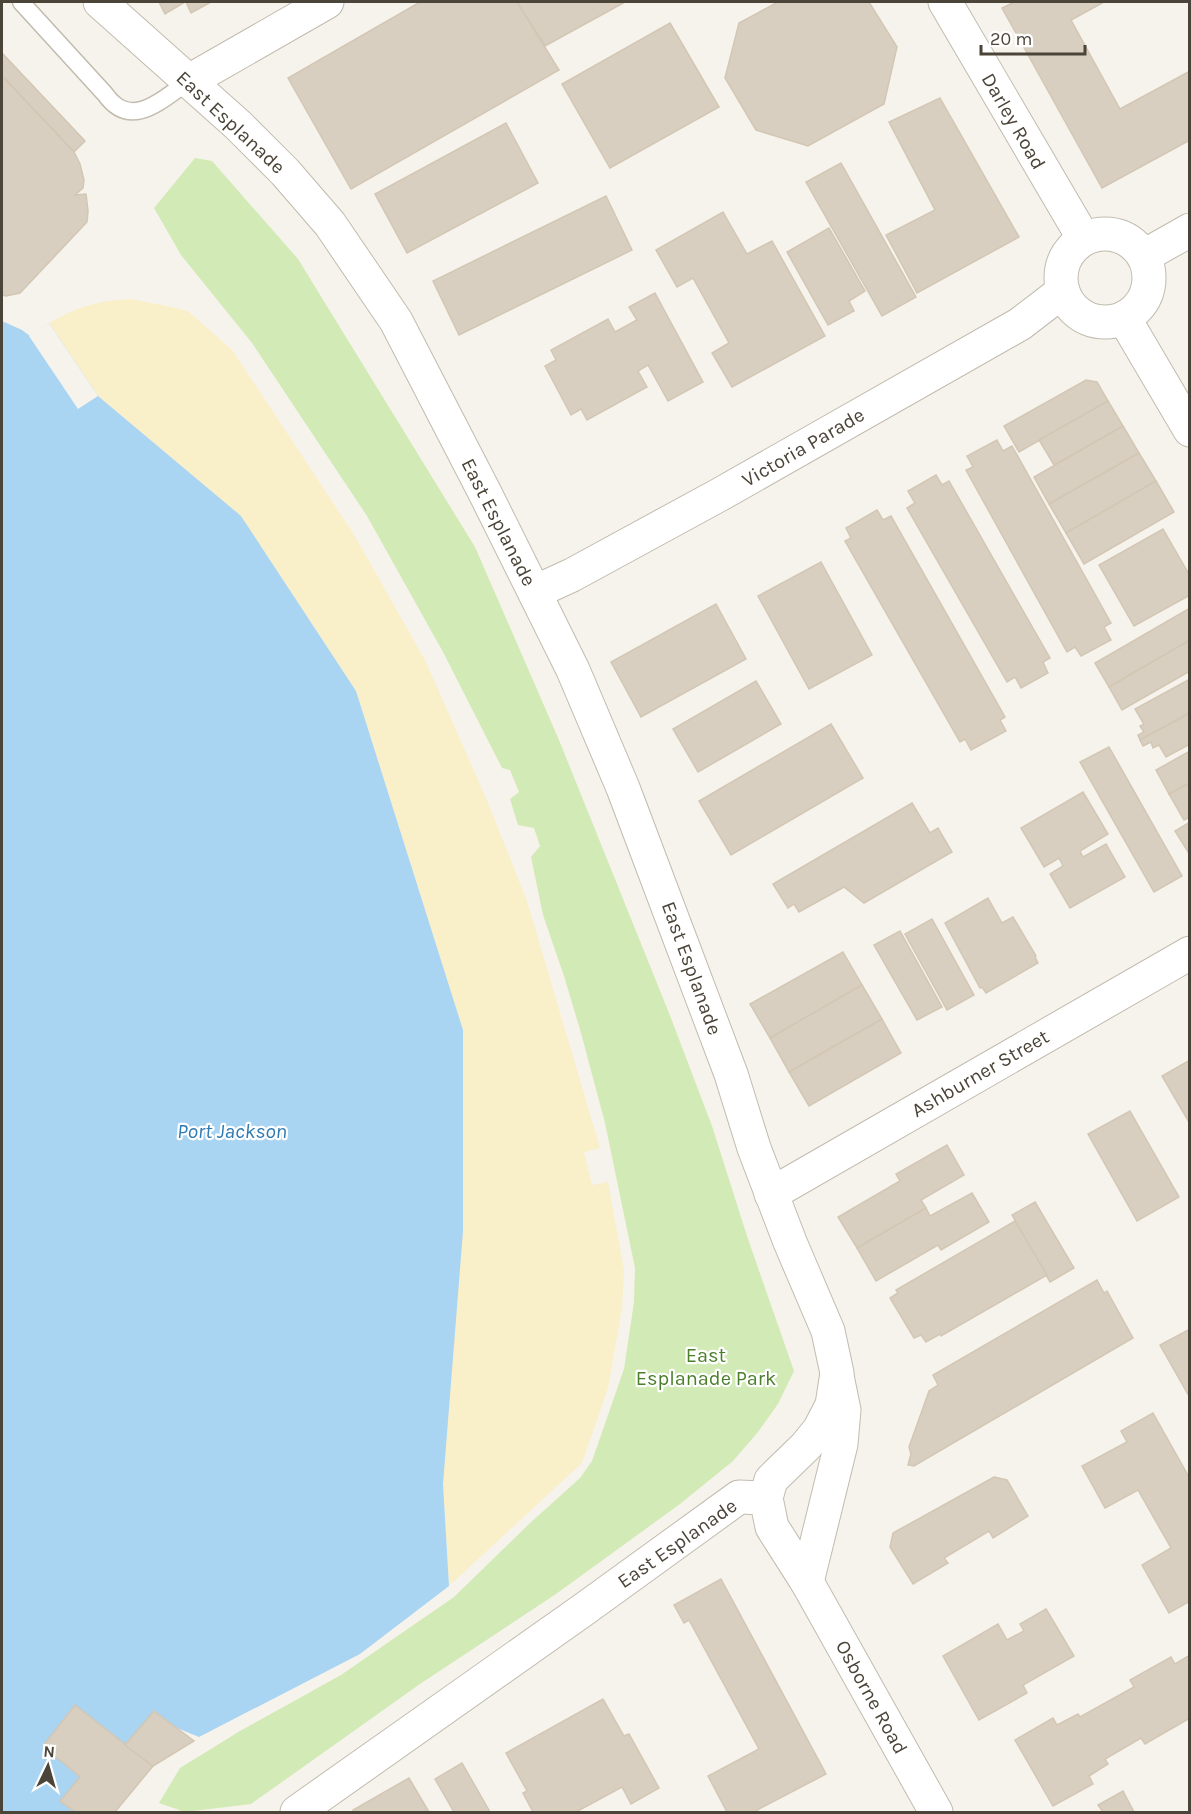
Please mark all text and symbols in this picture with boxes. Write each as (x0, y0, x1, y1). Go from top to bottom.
scale bar (981, 18, 1084, 56)
text: 20 m (990, 28, 1032, 50)
street label: East Esplanade (172, 66, 290, 179)
street label: Darley Road (977, 69, 1050, 174)
street label: Victoria Parade (738, 403, 868, 492)
street label: East Esplanade (456, 455, 541, 590)
street label: East Esplanade (657, 898, 726, 1038)
street label: Ashburner Street (908, 1025, 1053, 1122)
water label: Port Jackson (177, 1119, 287, 1143)
park label: East Esplanade Park (636, 1344, 776, 1390)
street label: East Esplanade (613, 1494, 741, 1593)
street label: Osborne Road (831, 1636, 912, 1758)
north arrow (18, 1736, 78, 1796)
text: N (43, 1742, 56, 1762)

